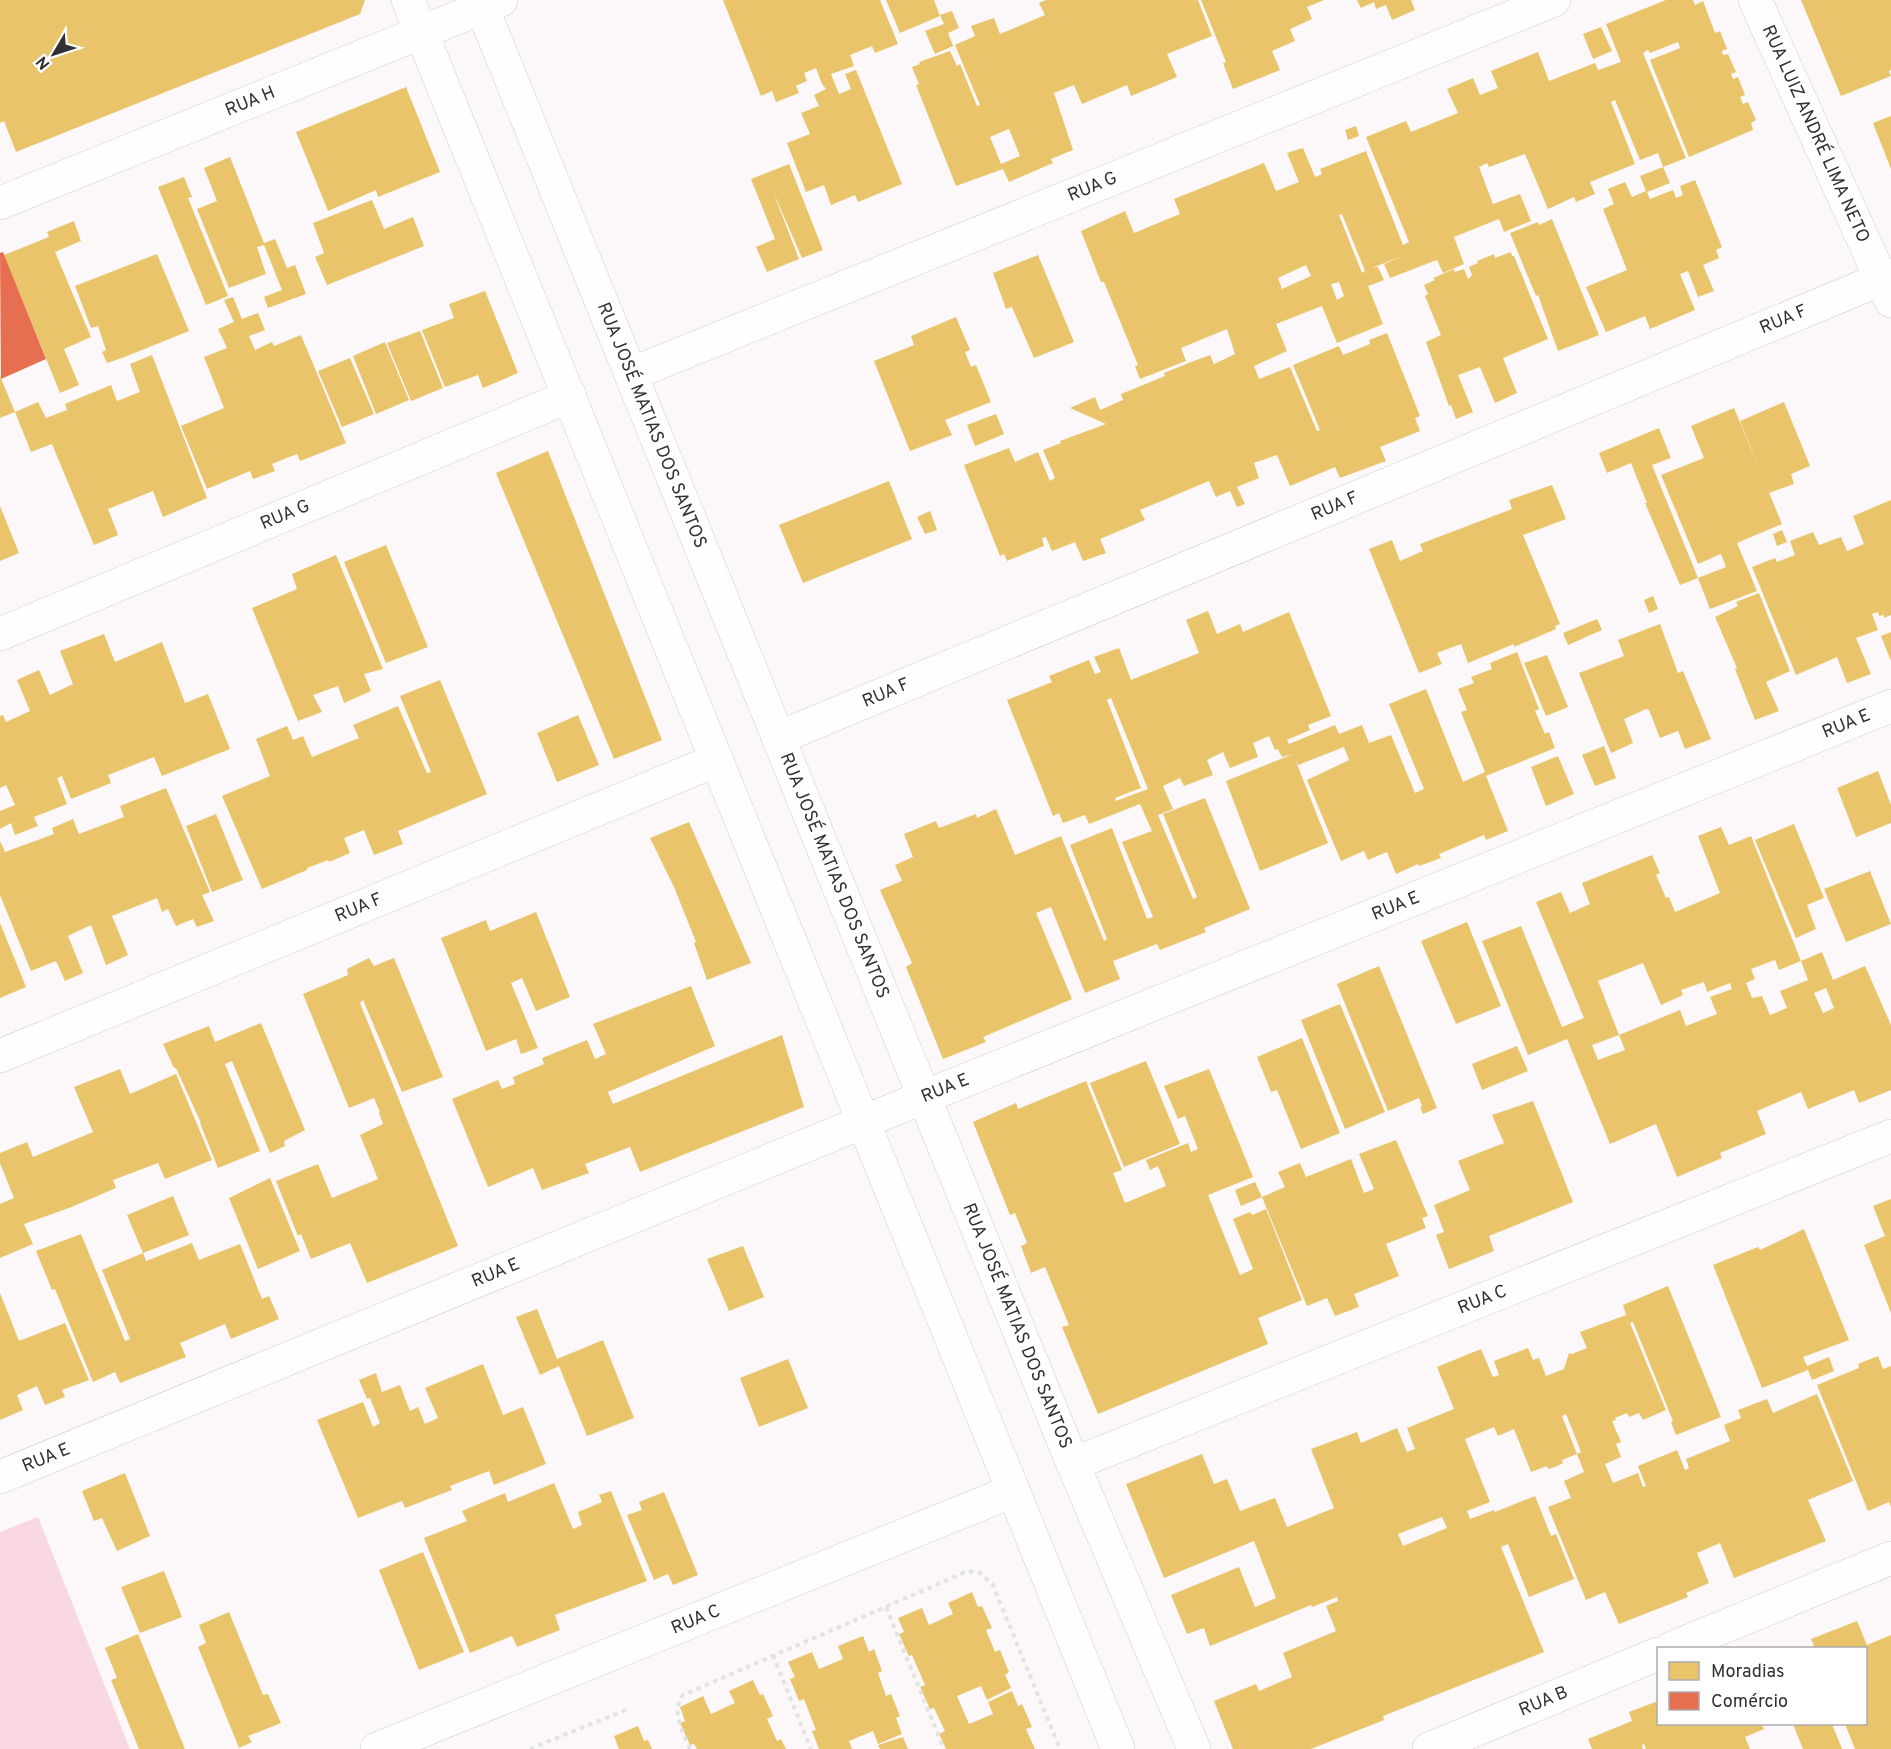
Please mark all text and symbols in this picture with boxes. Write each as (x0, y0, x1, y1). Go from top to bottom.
street label: RUA LUIZ ANDRÉ LIMA NETO (1756, 22, 1875, 246)
north arrow (24, 24, 84, 84)
text: N (33, 51, 55, 73)
street label: RUA H (222, 81, 279, 122)
street label: RUA G (1064, 167, 1121, 207)
street label: RUA JOSÉ MATIAS DOS SANTOS (591, 299, 712, 552)
street label: RUA F (1756, 300, 1811, 340)
street label: RUA F (1308, 486, 1362, 526)
street label: RUA G (257, 494, 313, 535)
street label: RUA F (859, 673, 913, 713)
street label: RUA E (1819, 704, 1874, 744)
street label: RUA JOSÉ MATIAS DOS SANTOS (774, 749, 894, 1002)
street label: RUA E (1368, 886, 1423, 926)
street label: RUA F (331, 888, 386, 928)
street label: RUA E (918, 1068, 973, 1108)
street label: RUA JOSÉ MATIAS DOS SANTOS (957, 1200, 1077, 1452)
street label: RUA E (468, 1253, 523, 1293)
street label: RUA C (1454, 1280, 1510, 1320)
street label: RUA E (19, 1438, 74, 1478)
street label: RUA C (668, 1599, 724, 1640)
legend (1657, 1647, 1867, 1725)
text: Moradias (1711, 1661, 1784, 1684)
street label: RUA B (1516, 1681, 1572, 1722)
text: Comércio (1711, 1691, 1788, 1714)

